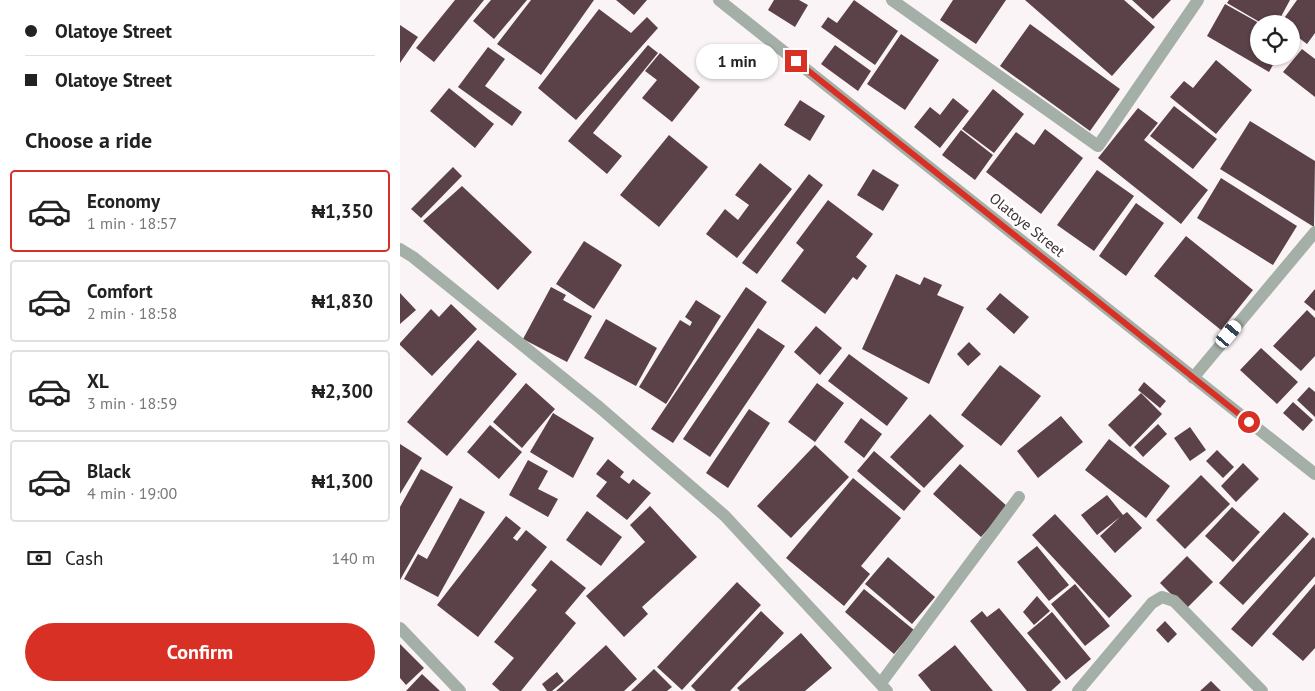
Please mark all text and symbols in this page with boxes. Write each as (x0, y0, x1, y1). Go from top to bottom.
map controls (1250, 15, 1300, 65)
button: locate (1250, 15, 1300, 65)
text: Olatoye Street (55, 19, 172, 43)
callout: 1 min (696, 44, 778, 78)
route end (785, 50, 807, 72)
text: 1 min (717, 51, 757, 71)
text: Olatoye Street (55, 68, 172, 92)
text: Choose a ride (25, 126, 152, 154)
street label: Olatoye Street (986, 188, 1069, 261)
icon: car (27, 189, 72, 234)
text: Economy (87, 189, 160, 213)
text: ₦1,350 (311, 199, 373, 223)
text: 1 min · 18:57 (87, 213, 177, 233)
icon: car (27, 279, 72, 324)
text: Comfort (87, 279, 153, 303)
text: ₦1,830 (311, 289, 373, 313)
text: 2 min · 18:58 (87, 303, 177, 323)
car (1213, 318, 1244, 350)
icon: car (27, 369, 72, 414)
text: XL (87, 369, 109, 393)
text: ₦2,300 (311, 379, 373, 403)
text: 3 min · 18:59 (87, 393, 177, 413)
route start (1238, 411, 1260, 433)
icon: car (27, 459, 72, 504)
text: Black (87, 459, 131, 483)
text: ₦1,300 (311, 469, 373, 493)
text: 4 min · 19:00 (87, 483, 177, 503)
icon: cash (25, 544, 53, 572)
text: Cash (65, 546, 103, 570)
text: 140 m (332, 548, 375, 568)
button: Confirm (25, 623, 375, 681)

